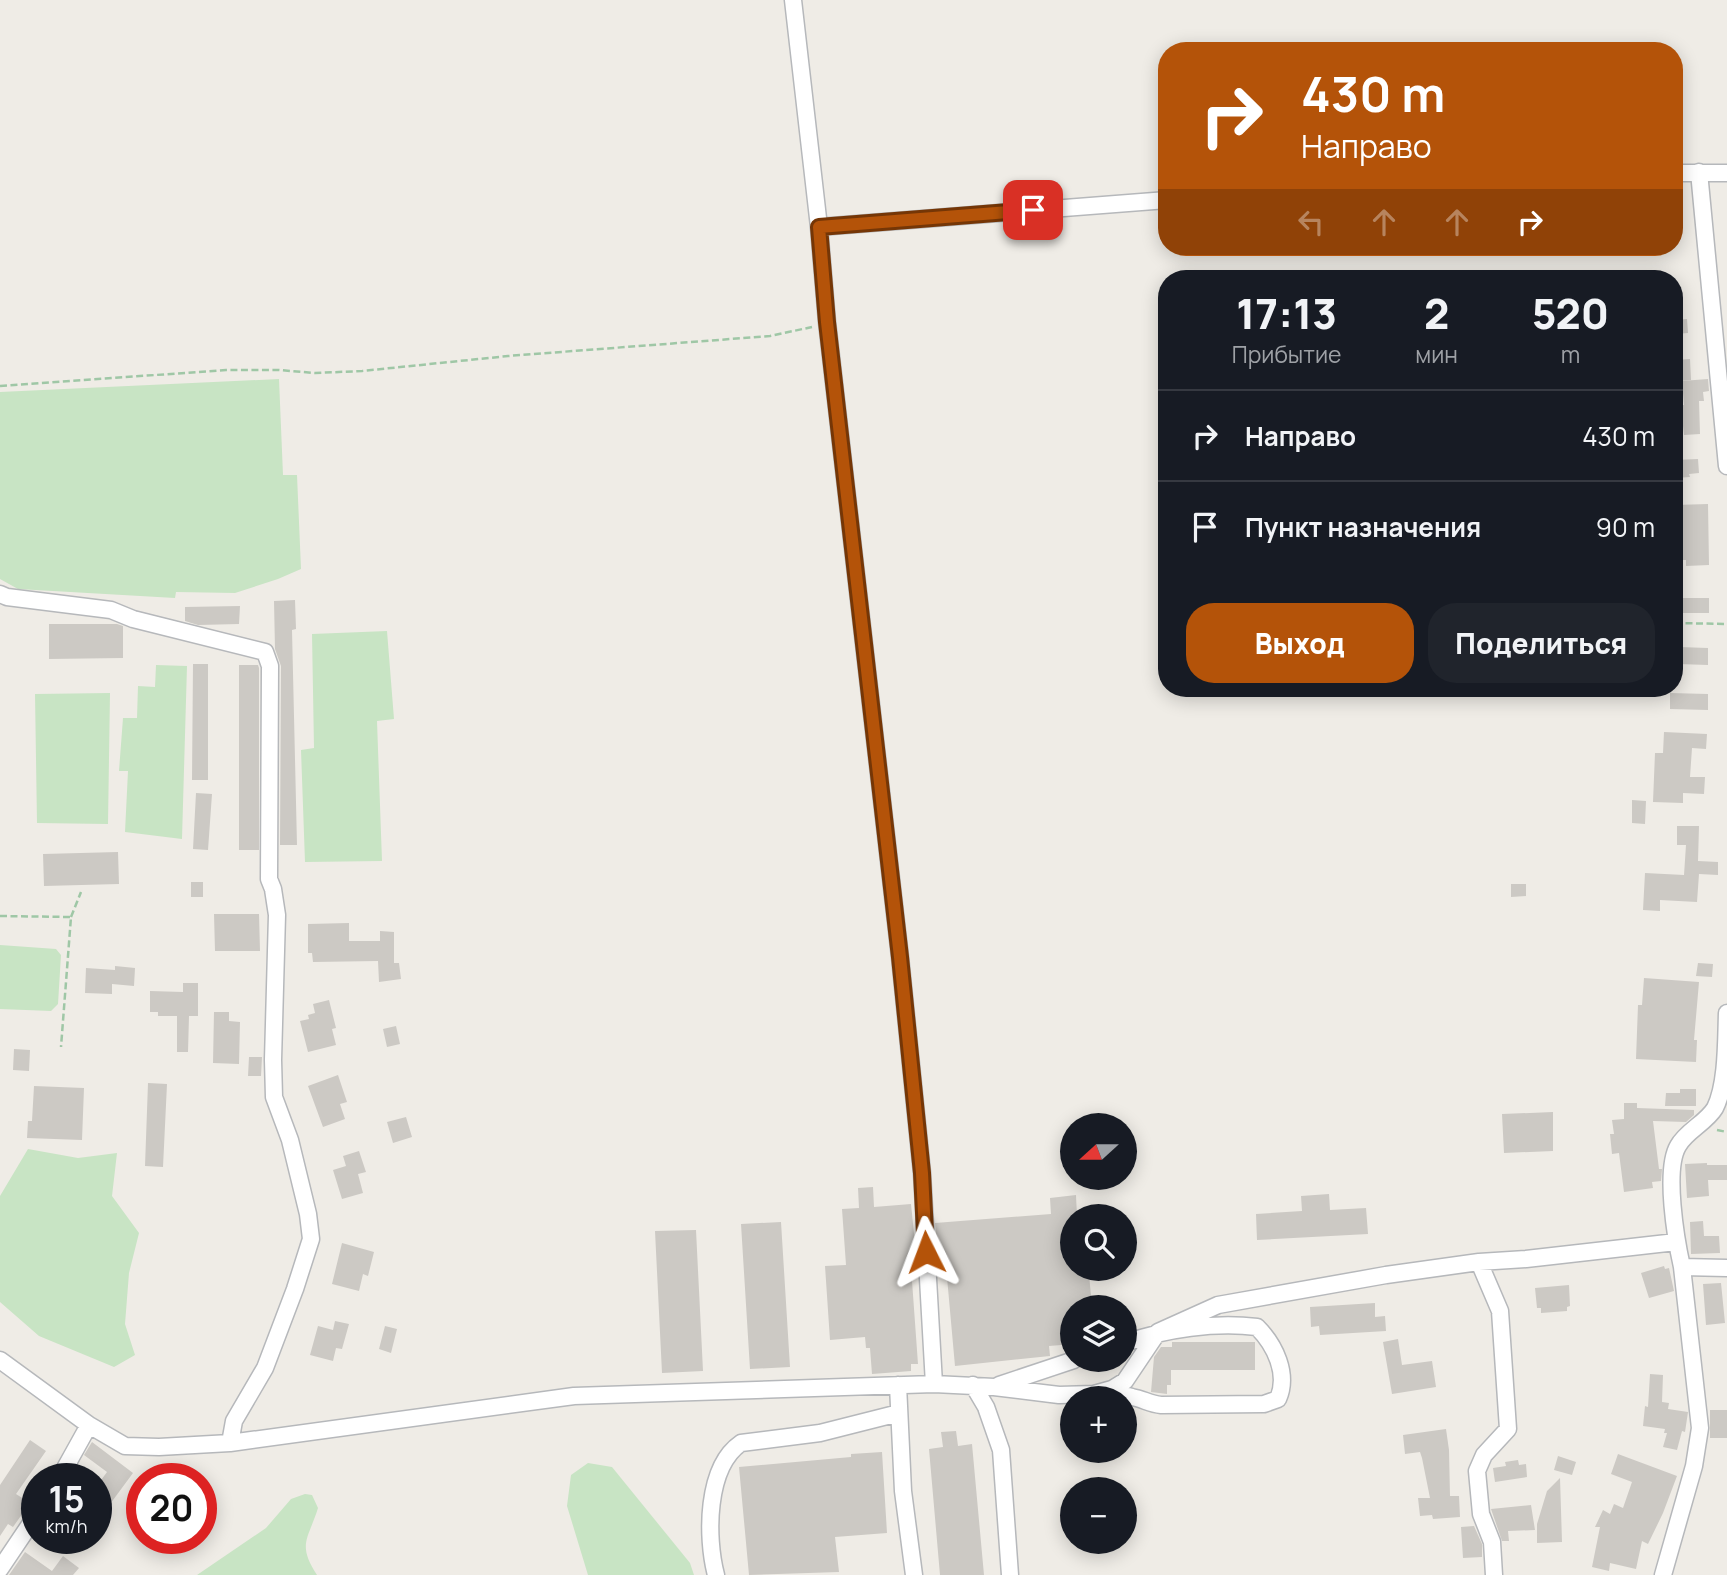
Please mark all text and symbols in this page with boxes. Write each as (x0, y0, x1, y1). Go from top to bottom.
text: 430 m (1301, 60, 1445, 127)
icon: right (1186, 70, 1277, 161)
text: Направо (1301, 124, 1432, 168)
pin (1003, 180, 1063, 240)
icon: arrive (1014, 191, 1052, 229)
icon: left (1292, 203, 1330, 241)
icon: ahead (1365, 203, 1403, 241)
icon: ahead (1438, 203, 1476, 241)
icon: right (1511, 203, 1549, 241)
text: 17:13 (1236, 284, 1337, 342)
text: 2 (1424, 284, 1449, 342)
text: 520 (1532, 284, 1609, 342)
text: Прибытие (1232, 338, 1341, 370)
text: мин (1415, 338, 1458, 370)
text: m (1561, 338, 1580, 370)
icon: right (1186, 417, 1224, 455)
text: Направо (1245, 418, 1356, 454)
text: 430 m (1582, 418, 1655, 454)
icon: arrive (1186, 508, 1224, 546)
text: Пункт назначения (1245, 509, 1481, 545)
text: 90 m (1596, 509, 1655, 545)
button: Выход (1186, 603, 1414, 683)
button: Поделиться (1428, 603, 1655, 683)
north arrow (1060, 1113, 1138, 1190)
map controls (1060, 1113, 1137, 1554)
button: search (1060, 1204, 1137, 1281)
position arrow (889, 1215, 963, 1289)
button: layers (1060, 1295, 1137, 1372)
button: + (1060, 1386, 1137, 1463)
speed limit sign: 20 (126, 1463, 217, 1554)
text: 15 (49, 1475, 84, 1523)
button: − (1060, 1477, 1137, 1554)
text: km/h (46, 1514, 87, 1538)

